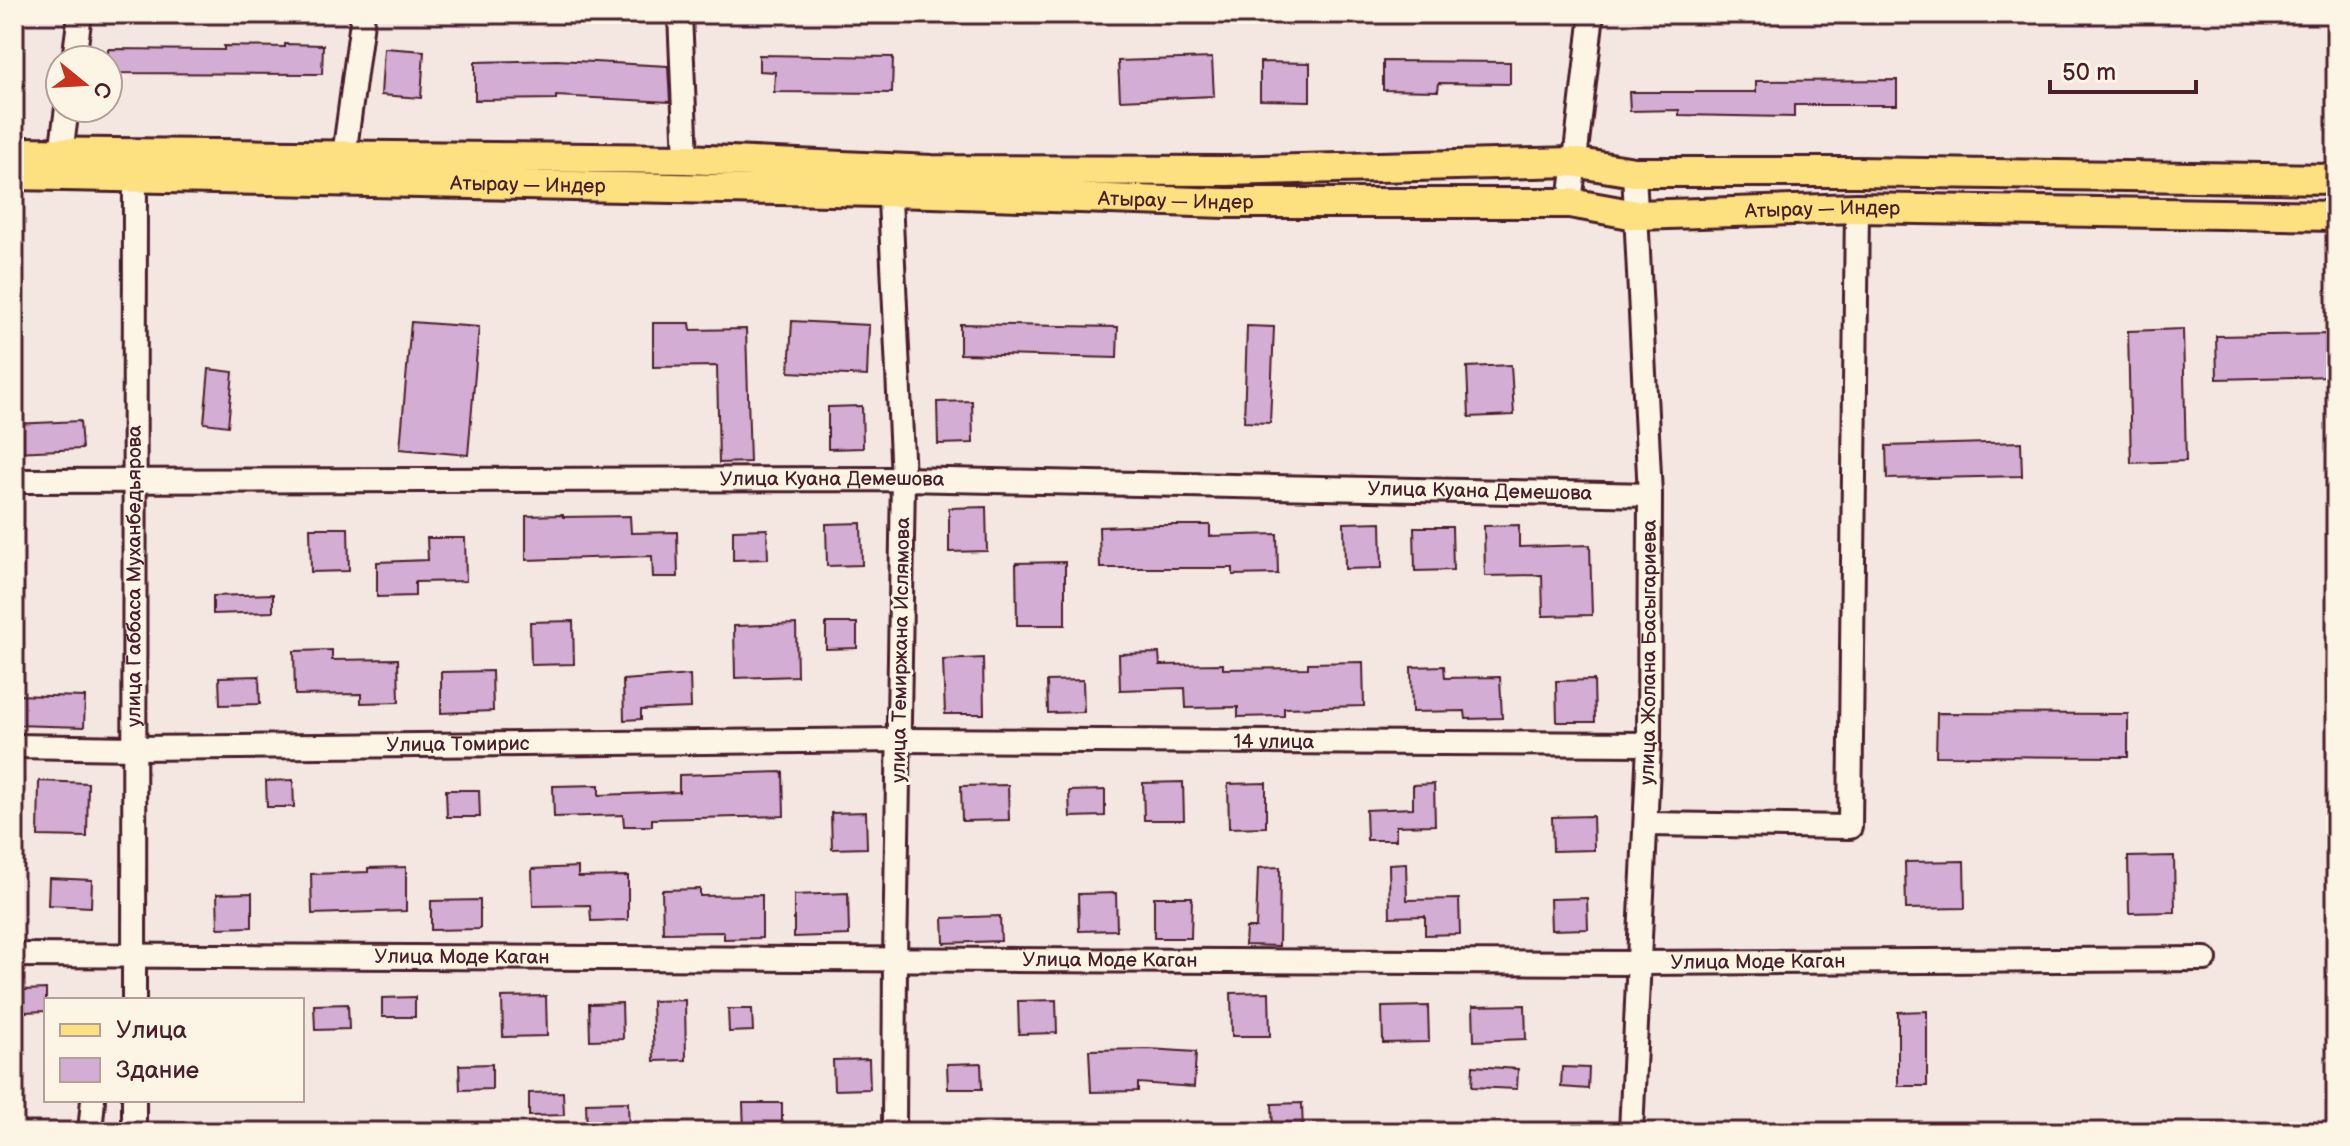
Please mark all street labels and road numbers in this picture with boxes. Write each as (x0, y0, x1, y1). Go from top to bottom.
street label: Атырау — Индер (449, 172, 607, 199)
street label: Атырау — Индер (1097, 187, 1254, 215)
street label: Атырау — Индер (1743, 196, 1901, 224)
street label: улица Габбаса Муханбедьярова (122, 425, 147, 727)
street label: Улица Куана Демешова (719, 467, 945, 492)
street label: Улица Куана Демешова (1367, 477, 1593, 506)
street label: улица Темиржана Ислямова (887, 517, 915, 783)
street label: улица Жолана Басыгариева (1635, 520, 1662, 786)
street label: 14 улица (1233, 730, 1315, 754)
street label: Улица Томирис (386, 732, 530, 757)
street label: Улица Моде Каган (374, 945, 550, 970)
street label: Улица Моде Каган (1022, 948, 1198, 973)
street label: Улица Моде Каган (1670, 950, 1846, 975)

